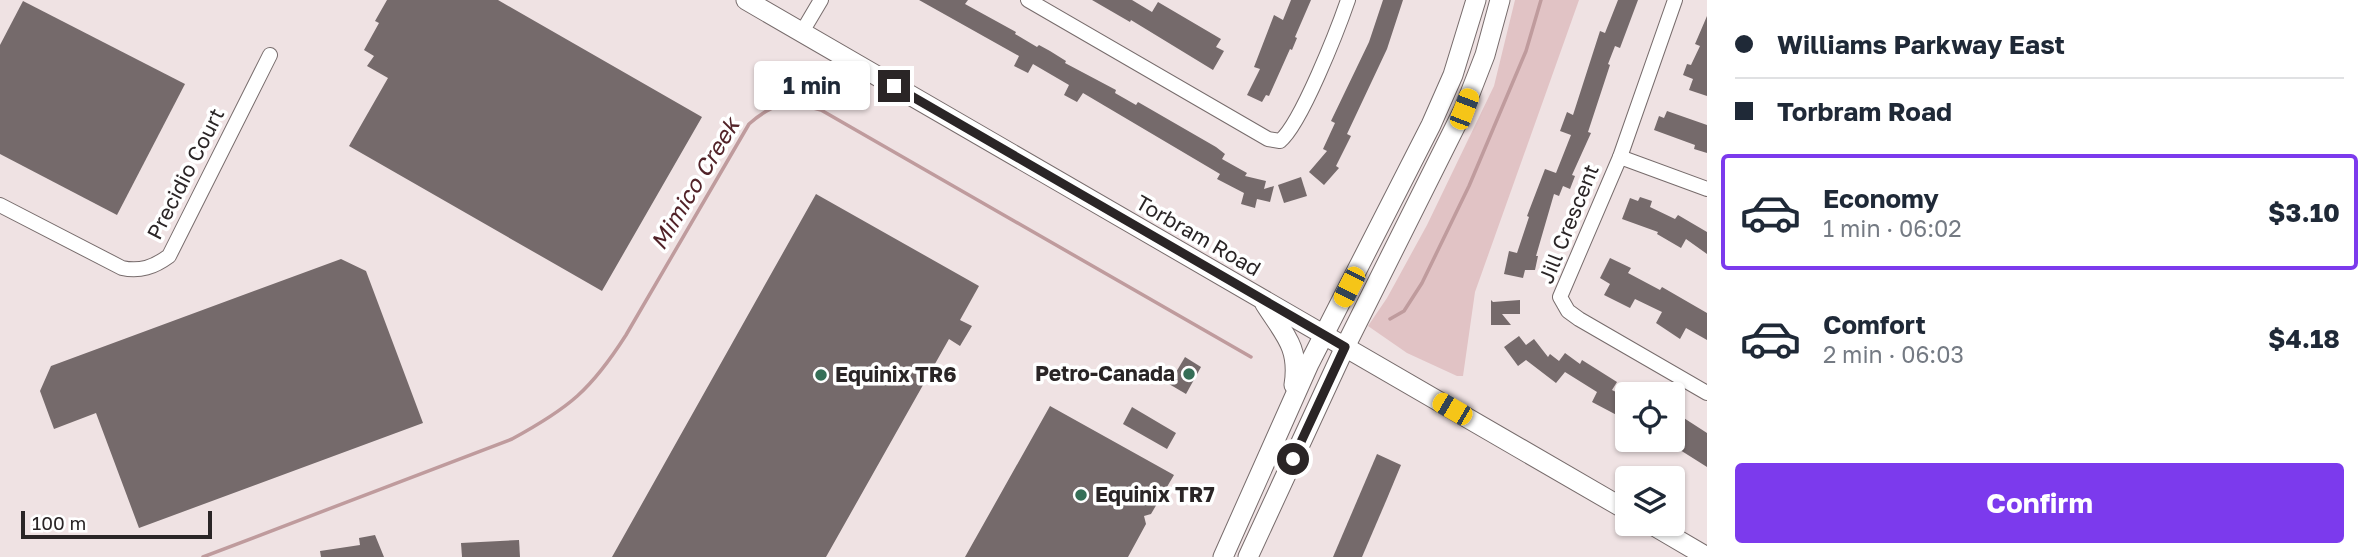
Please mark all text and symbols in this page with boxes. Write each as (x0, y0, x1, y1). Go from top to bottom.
text: Williams Parkway East (1777, 29, 2065, 60)
callout: 1 min (754, 62, 870, 110)
route end (878, 70, 910, 102)
text: 1 min (783, 71, 841, 99)
car (1447, 86, 1482, 132)
text: Torbram Road (1777, 96, 1952, 127)
street label: Precidio Court (141, 103, 229, 244)
water label: Mimico Creek (644, 111, 745, 254)
street label: Jill Crescent (1532, 160, 1604, 287)
icon: car (1739, 181, 1802, 244)
text: Economy (1823, 183, 1939, 214)
street label: Torbram Road (1131, 189, 1266, 281)
text: $3.10 (2268, 197, 2340, 228)
text: 1 min · 06:02 (1823, 214, 1962, 242)
car (1331, 264, 1368, 310)
icon: car (1739, 307, 1802, 370)
text: Comfort (1823, 309, 1926, 340)
text: $4.18 (2268, 323, 2340, 354)
text: 2 min · 06:03 (1823, 340, 1964, 368)
place label: Petro-Canada (1035, 360, 1175, 386)
place label: Equinix TR6 (835, 361, 957, 387)
marker: Petro-Canada (1181, 366, 1197, 382)
marker: Equinix TR6 (813, 367, 829, 383)
map controls (1615, 382, 1685, 536)
button: locate (1615, 382, 1685, 452)
car (1429, 389, 1476, 429)
route start (1277, 443, 1309, 475)
button: Confirm (1735, 463, 2344, 543)
button: layers (1615, 466, 1685, 536)
place label: Equinix TR7 (1095, 481, 1215, 507)
marker: Equinix TR7 (1073, 487, 1089, 503)
scale bar (21, 508, 212, 540)
text: 100 m (32, 511, 86, 534)

